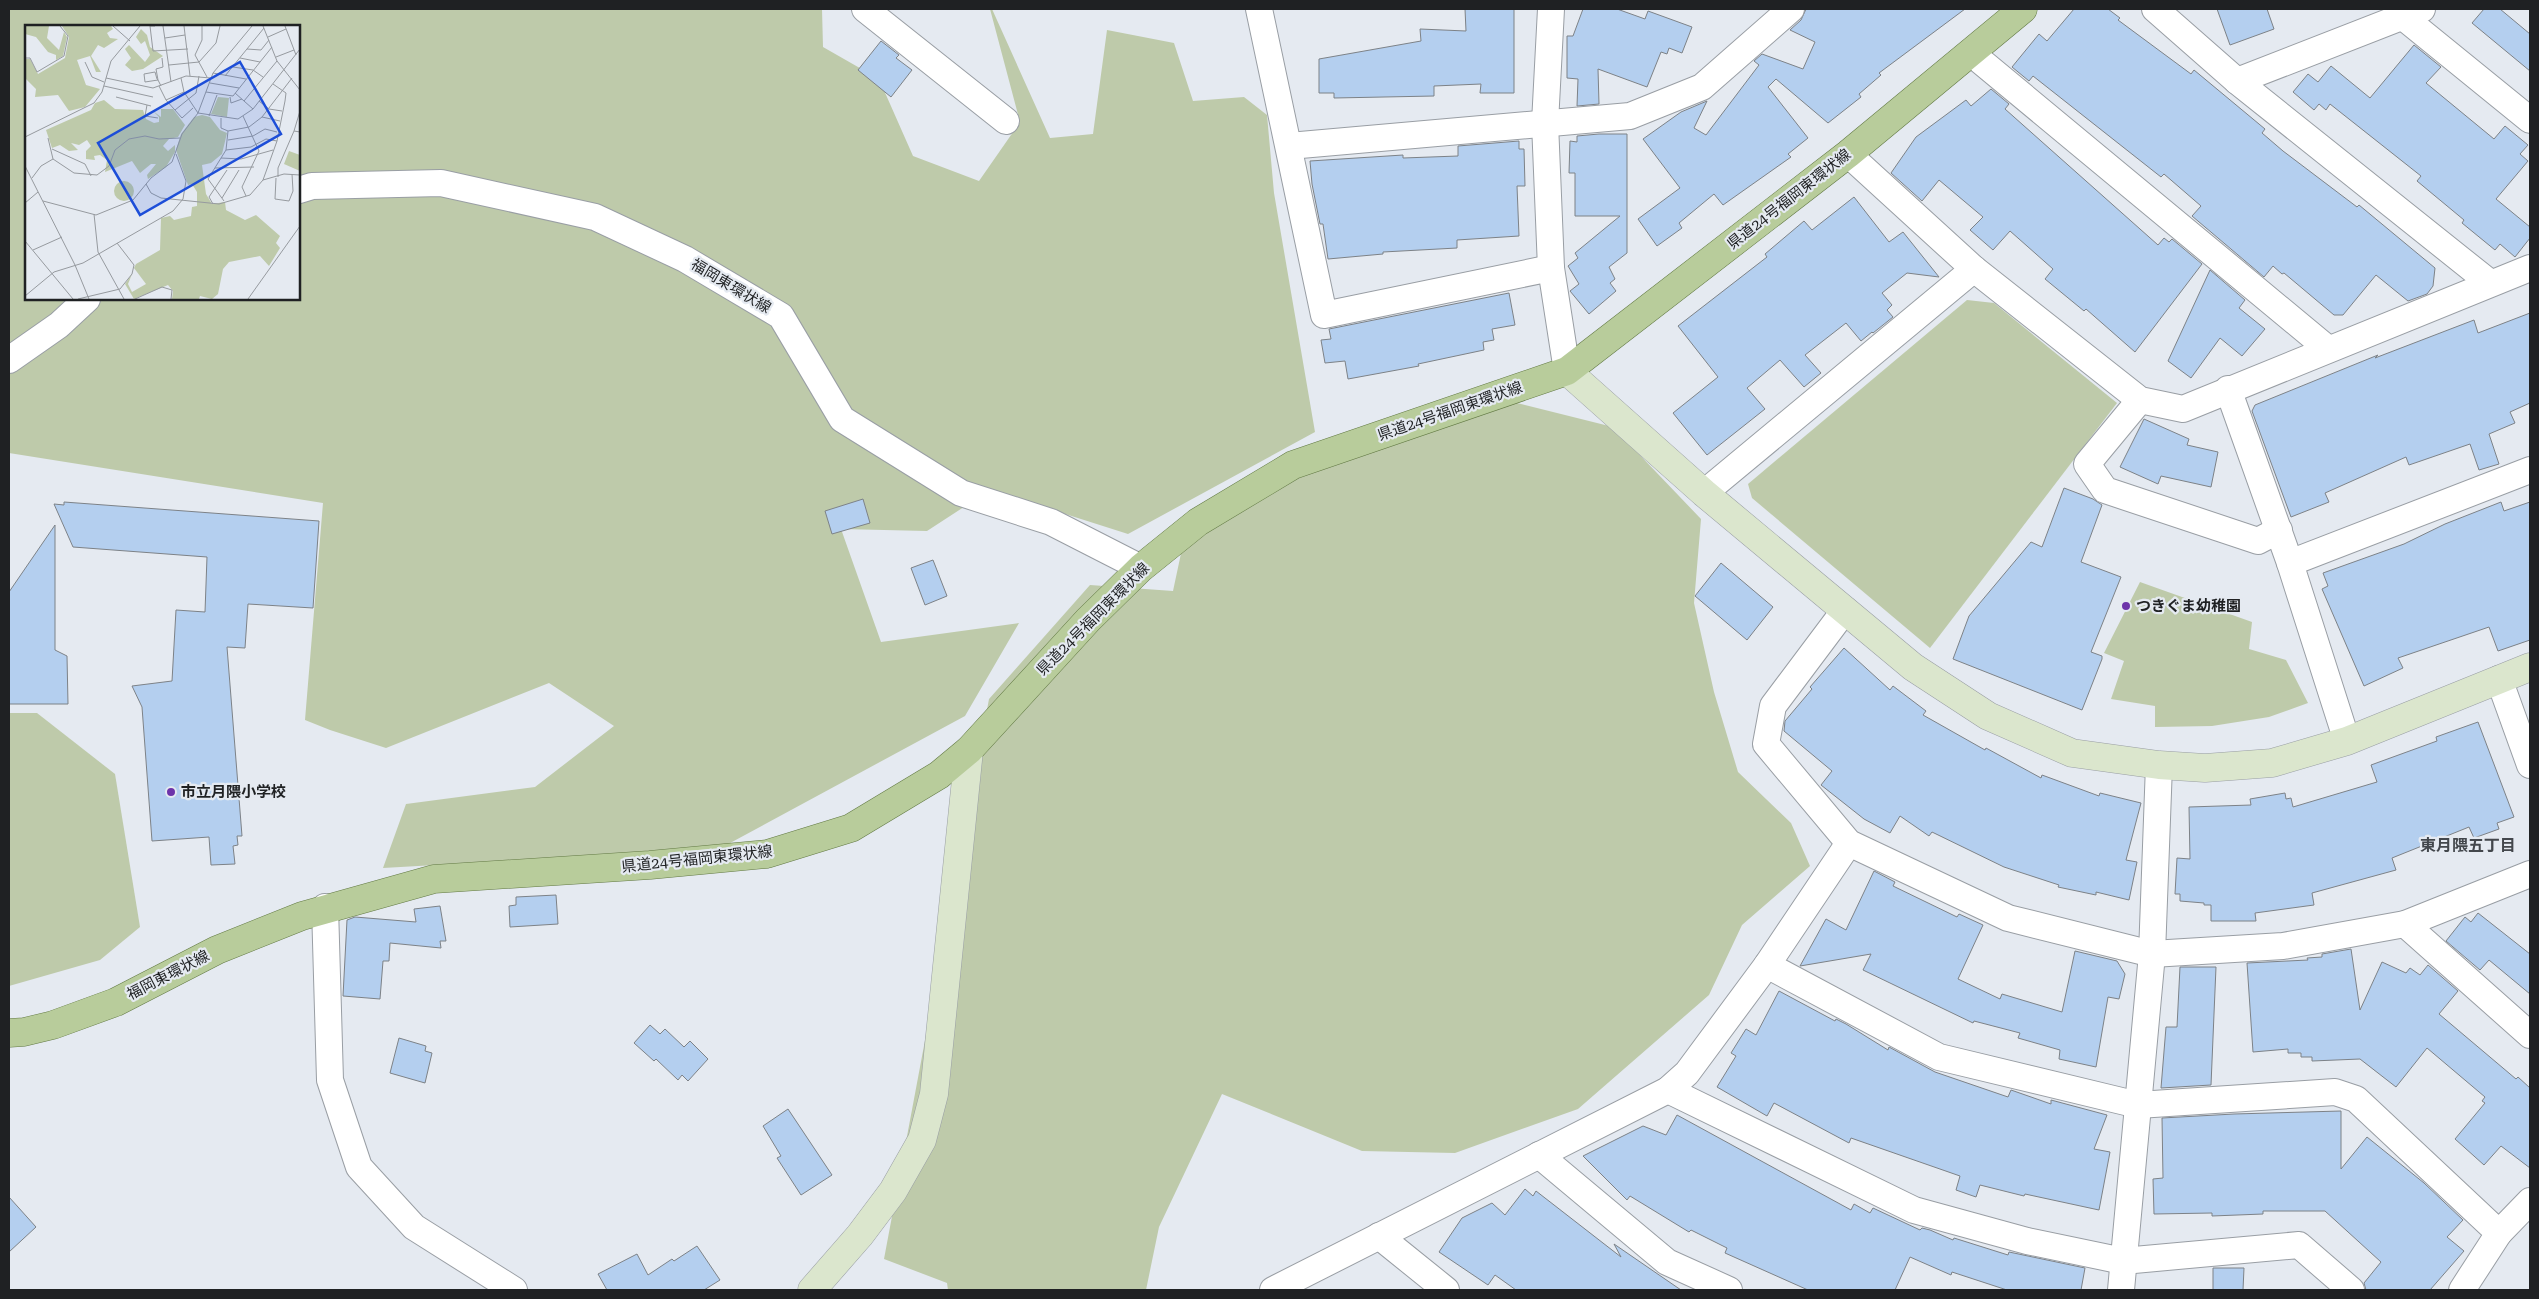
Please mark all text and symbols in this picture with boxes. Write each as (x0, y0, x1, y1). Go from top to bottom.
inset map (25, 25, 300, 300)
street label: 県道24号福岡東環状線 (1724, 145, 1854, 253)
street label: 福岡東環状線 (688, 255, 774, 317)
street label: 県道24号福岡東環状線 (1375, 378, 1525, 444)
street label: 県道24号福岡東環状線 (1033, 559, 1153, 679)
place label: つきぐま幼稚園 (2136, 597, 2241, 615)
marker: つきぐま幼稚園 (2120, 600, 2132, 612)
place label: 市立月隈小学校 (181, 783, 286, 801)
marker: 市立月隈小学校 (165, 786, 177, 798)
district label: 東月隈五丁目 (2420, 836, 2516, 855)
street label: 県道24号福岡東環状線 (621, 842, 773, 876)
street label: 福岡東環状線 (124, 947, 212, 1003)

